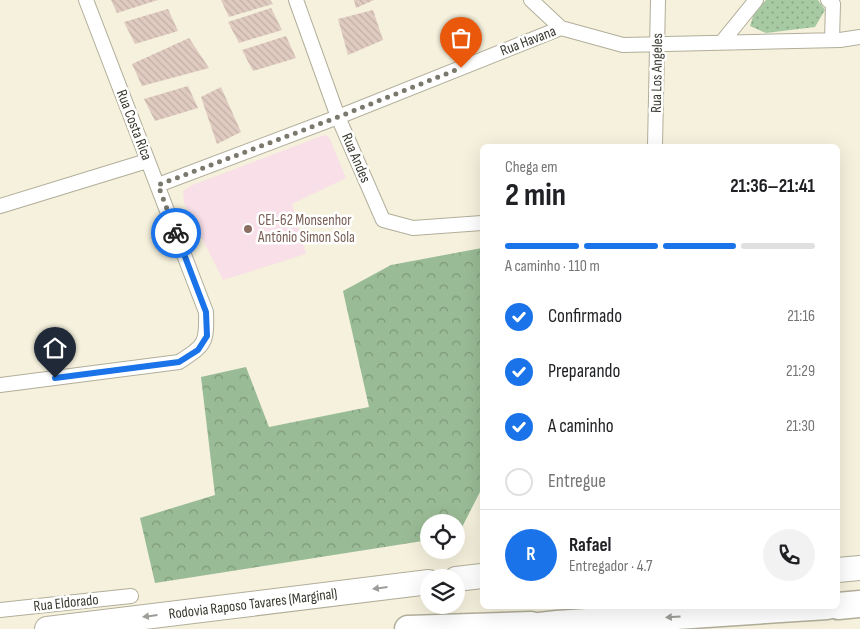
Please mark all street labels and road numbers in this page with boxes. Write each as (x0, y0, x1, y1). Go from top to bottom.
street label: Rua Havana (497, 22, 559, 60)
street label: Rua Los Angeles (647, 33, 667, 113)
street label: Rua Costa Rica (112, 87, 156, 163)
street label: Rua Andes (337, 130, 375, 186)
street label: Rodovia Raposo Tavares (Marginal) (168, 584, 338, 624)
street label: Rua Eldorado (33, 590, 99, 616)

